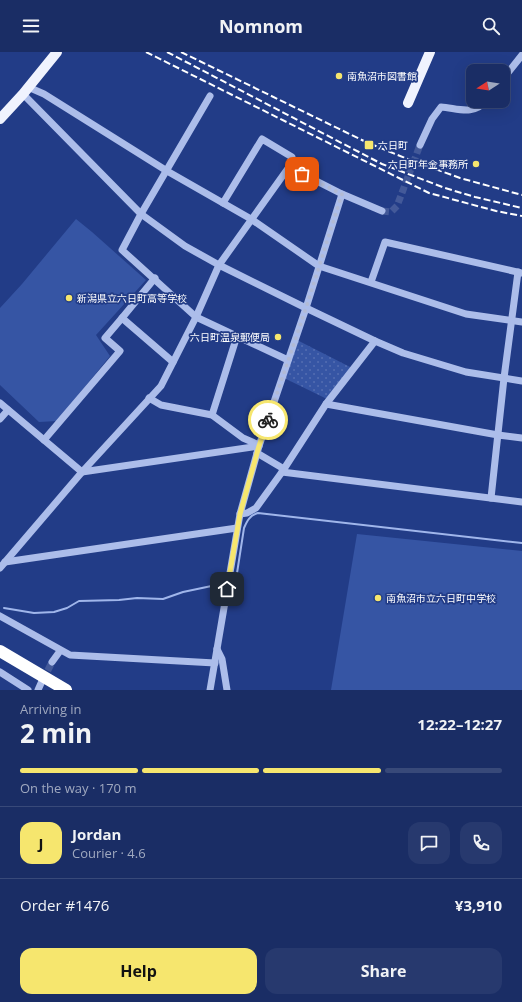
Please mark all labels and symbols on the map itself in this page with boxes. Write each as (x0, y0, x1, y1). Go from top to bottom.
north arrow (466, 64, 510, 108)
place label: 南魚沼市図書館 (347, 69, 417, 83)
marker: 南魚沼市図書館 (334, 71, 344, 81)
place label: 六日町 (378, 138, 408, 152)
marker: 六日町 (363, 139, 375, 151)
pin (285, 157, 319, 191)
place label: 六日町年金事務所 (388, 157, 468, 171)
marker: 六日町年金事務所 (471, 159, 481, 169)
place label: 新潟県立六日町高等学校 (77, 291, 187, 305)
marker: 新潟県立六日町高等学校 (64, 293, 74, 303)
place label: 六日町温泉郵便局 (190, 330, 270, 344)
marker: 六日町温泉郵便局 (273, 332, 283, 342)
courier (248, 400, 288, 440)
pin (210, 572, 244, 606)
place label: 南魚沼市立六日町中学校 (386, 591, 496, 605)
marker: 南魚沼市立六日町中学校 (373, 593, 383, 603)

